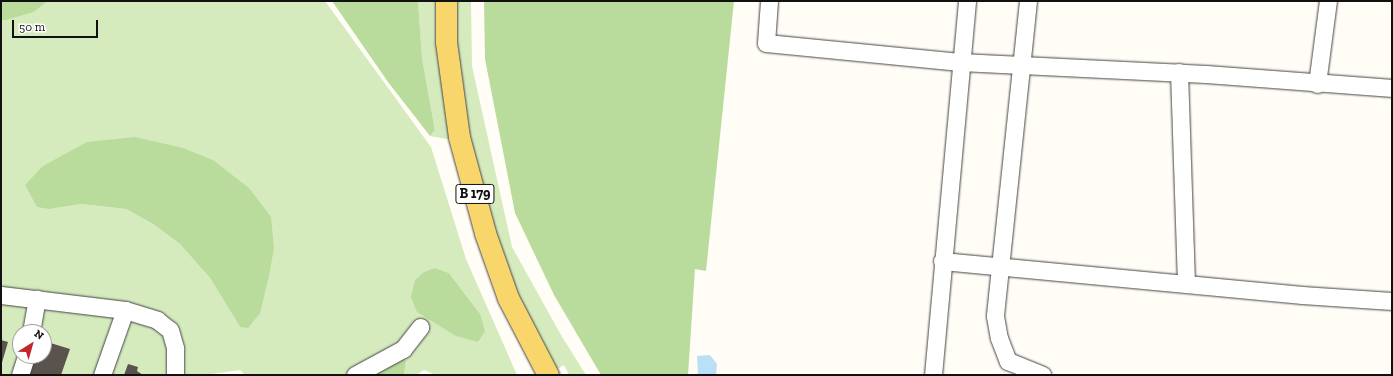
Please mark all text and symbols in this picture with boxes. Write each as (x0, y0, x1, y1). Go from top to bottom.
scale bar (14, 12, 100, 38)
text: 50 m (19, 20, 45, 34)
road number: B 179 (455, 182, 495, 206)
north arrow (12, 324, 52, 364)
text: N (32, 327, 46, 343)

